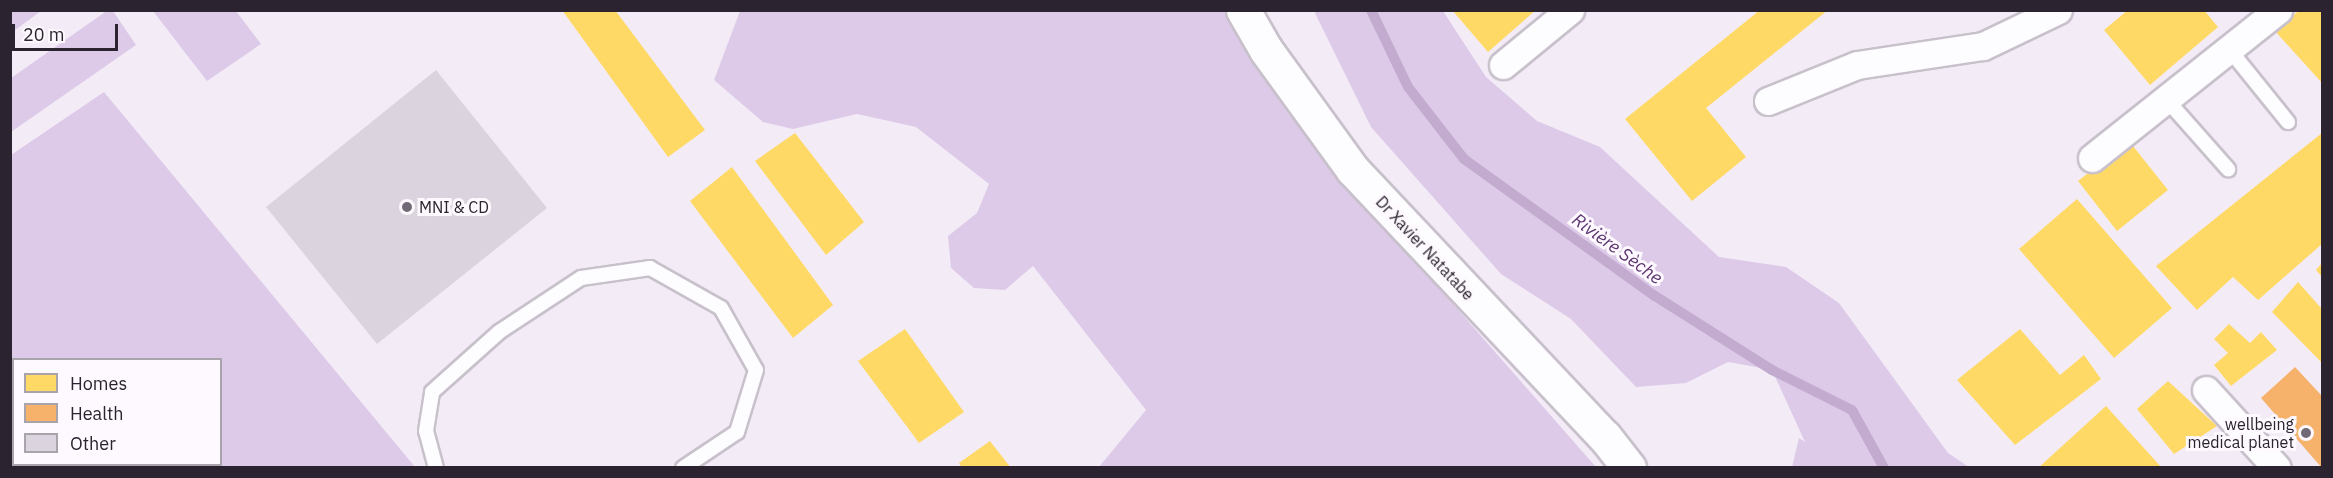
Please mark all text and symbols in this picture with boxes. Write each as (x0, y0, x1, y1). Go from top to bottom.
scale bar (15, 12, 122, 50)
text: 20 m (23, 23, 65, 46)
street label: Dr Xavier Natatabe (1372, 192, 1478, 304)
place label: MNI & CD (419, 197, 489, 217)
marker: MNI & CD (400, 200, 414, 214)
water label: Rivière Sèche (1568, 209, 1666, 289)
legend (12, 358, 222, 466)
text: Homes (70, 372, 127, 395)
text: Health (70, 402, 124, 425)
place label: wellbeing medical planet (2188, 414, 2294, 452)
marker: wellbeing medical planet (2299, 426, 2313, 440)
text: Other (70, 432, 116, 455)

